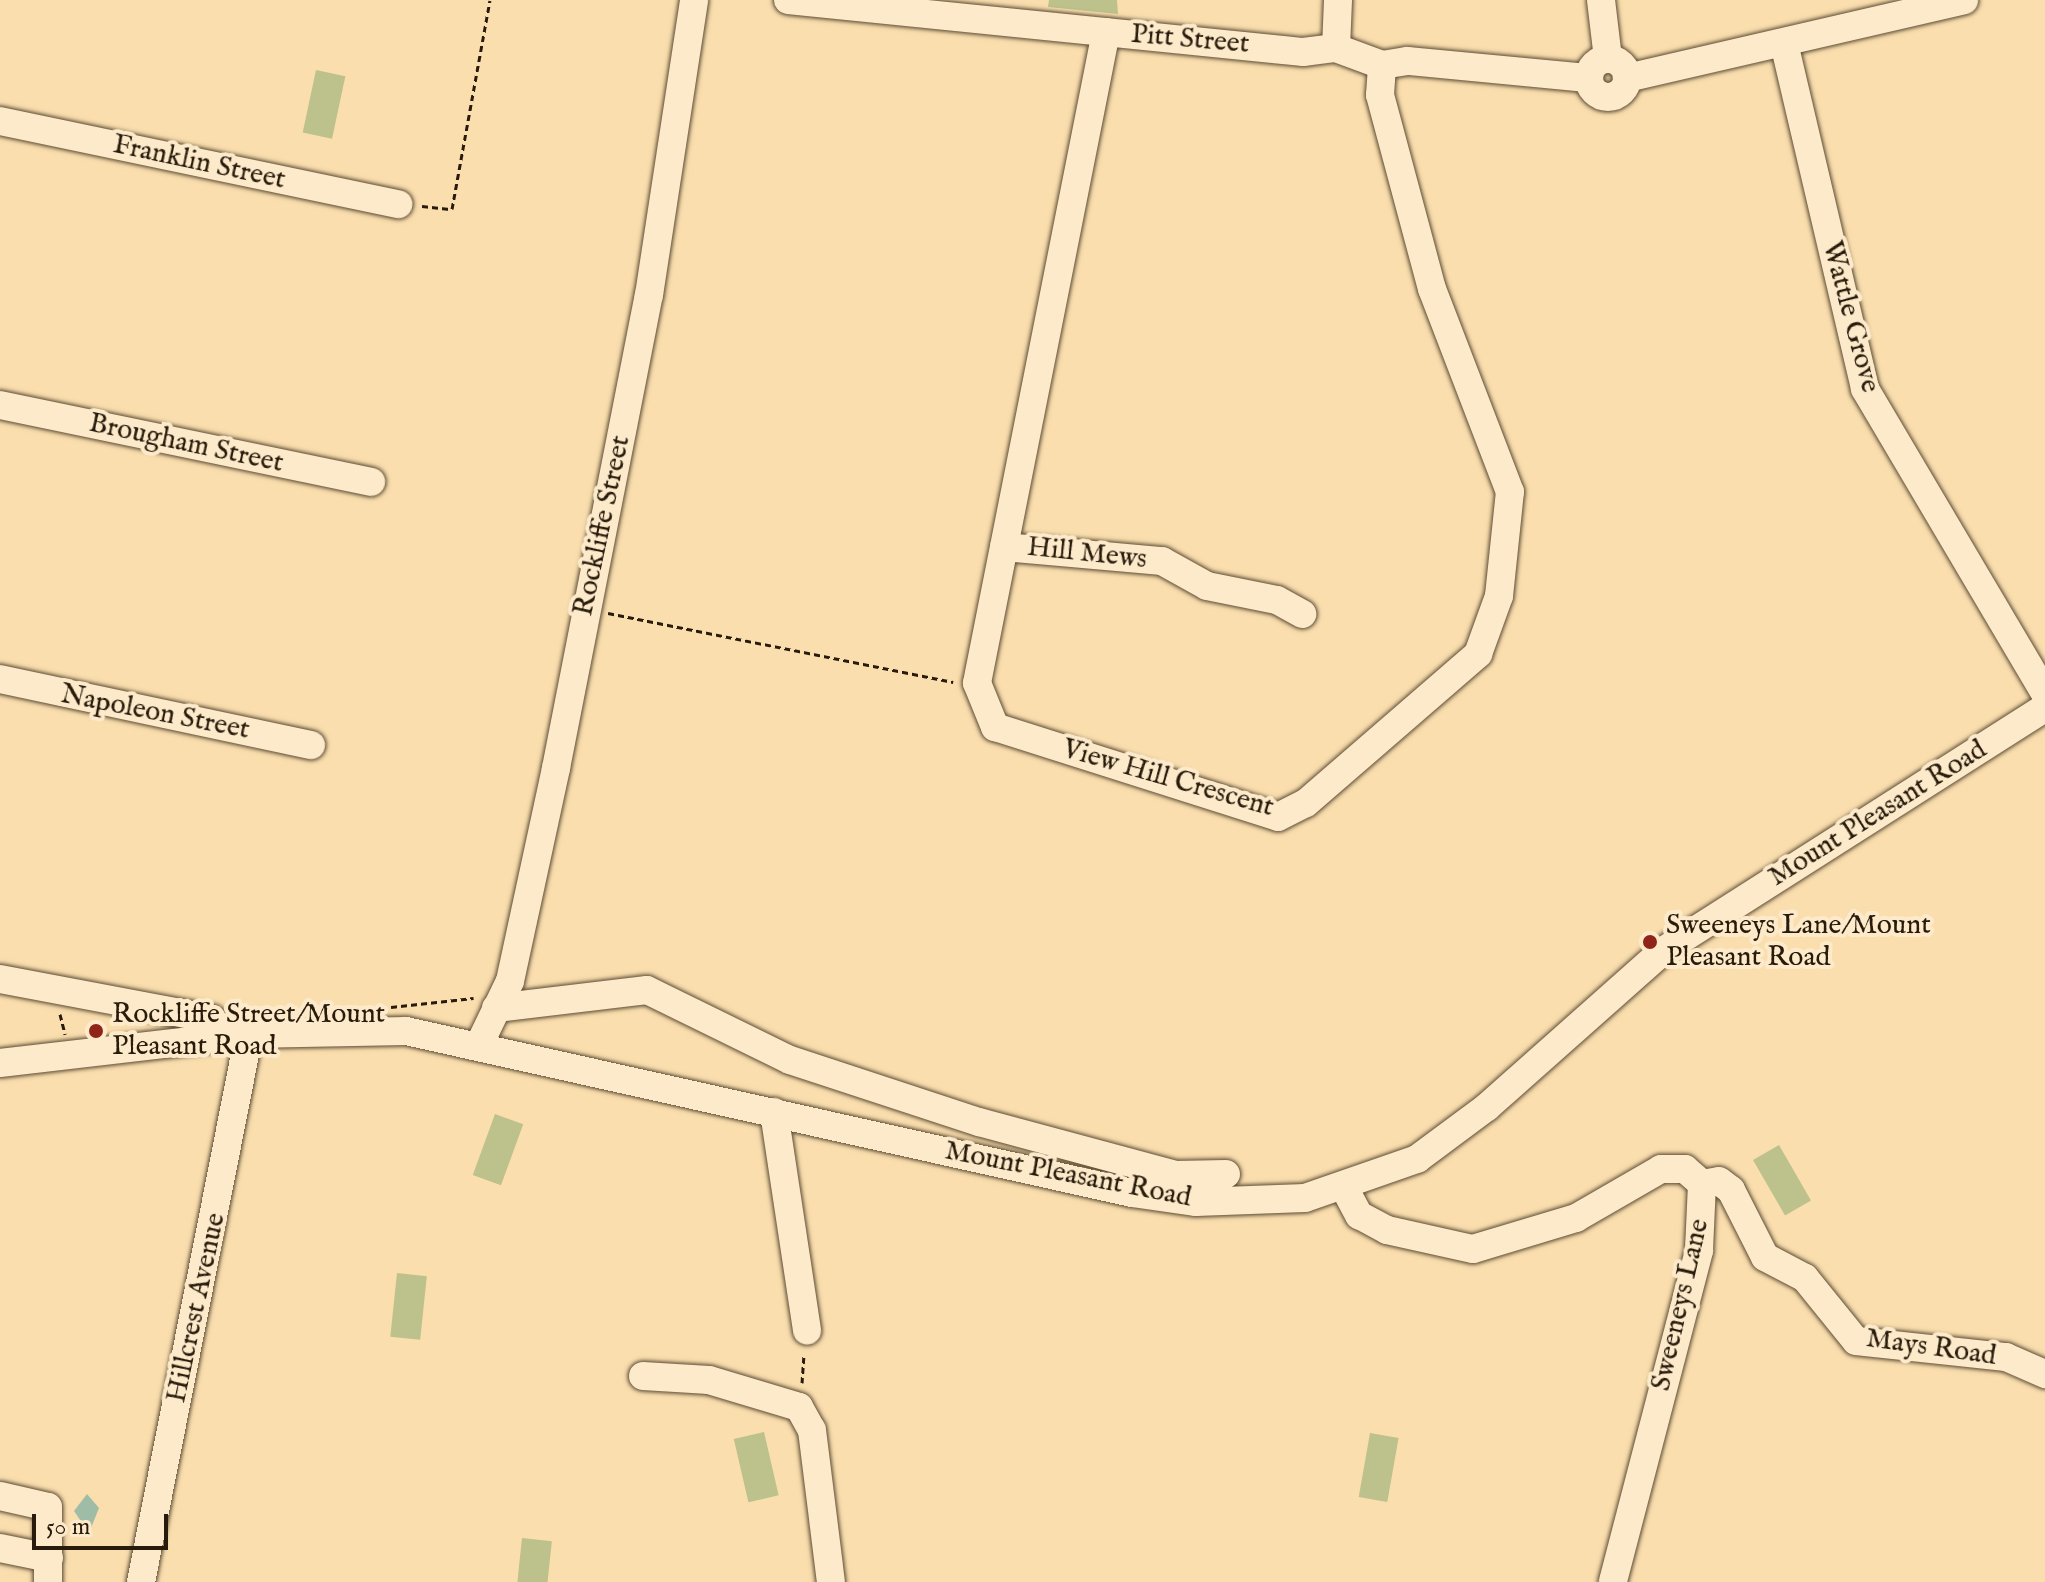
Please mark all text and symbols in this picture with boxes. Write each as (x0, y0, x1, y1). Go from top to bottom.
street label: Pitt Street (1130, 18, 1250, 62)
street label: Franklin Street (110, 128, 288, 198)
street label: Wattle Grove (1814, 238, 1886, 396)
street label: Brougham Street (86, 407, 286, 481)
street label: Rockliffe Street (567, 433, 639, 619)
street label: Hill Mews (1025, 531, 1149, 577)
street label: Napoleon Street (58, 678, 252, 748)
street label: View Hill Crescent (1058, 733, 1278, 825)
street label: Mount Pleasant Road (1763, 733, 1993, 895)
place label: Sweeneys Lane/Mount Pleasant Road (1666, 909, 1931, 975)
marker: Sweeneys Lane/Mount Pleasant Road (1641, 933, 1659, 951)
place label: Rockliffe Street/Mount Pleasant Road (112, 998, 385, 1064)
marker: Rockliffe Street/Mount Pleasant Road (87, 1022, 105, 1040)
street label: Mount Pleasant Road (942, 1135, 1194, 1215)
street label: Hillcrest Avenue (160, 1210, 234, 1406)
street label: Sweeneys Lane (1645, 1216, 1717, 1394)
street label: Mays Road (1864, 1322, 1998, 1374)
scale bar (36, 1498, 172, 1548)
text: 50 m (46, 1512, 90, 1543)

